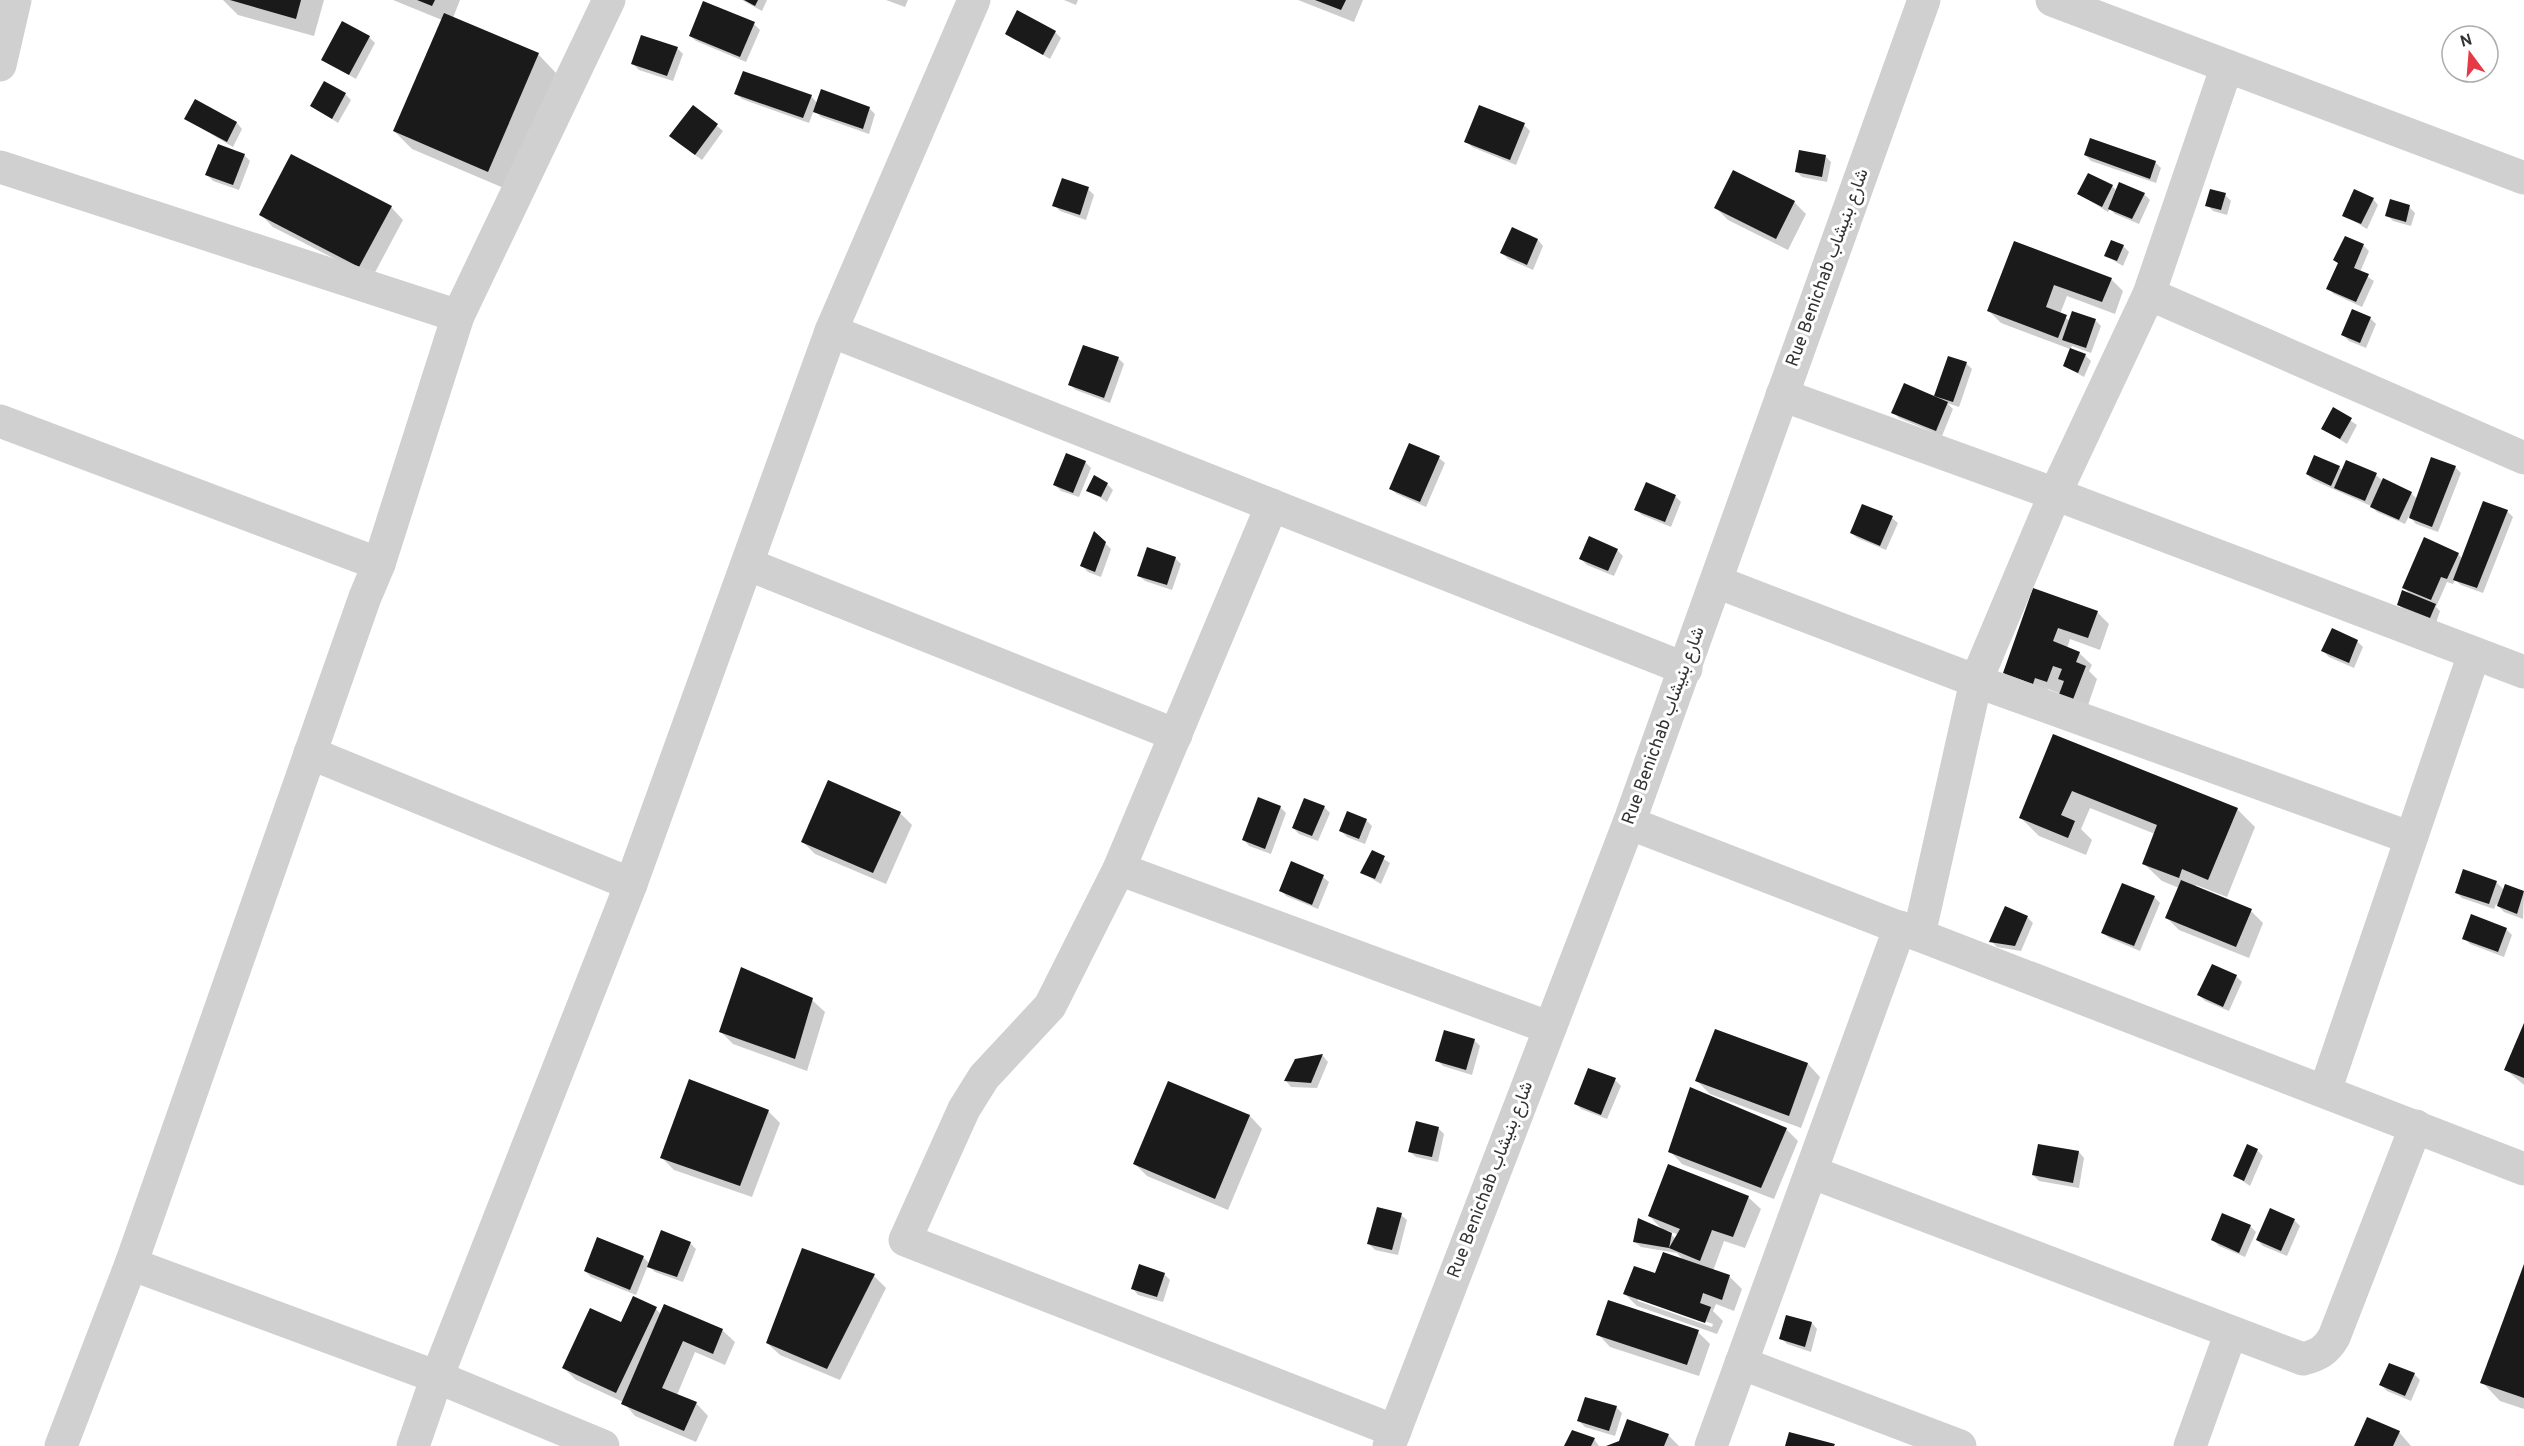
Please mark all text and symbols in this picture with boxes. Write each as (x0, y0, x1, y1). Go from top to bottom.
north arrow (2440, 24, 2500, 84)
text: N (2458, 30, 2475, 53)
street label: Rue Benichab شارع بنيشاب (1781, 166, 1875, 370)
street label: Rue Benichab شارع بنيشاب (1617, 624, 1711, 828)
street label: Rue Benichab شارع بنيشاب (1443, 1078, 1539, 1282)

